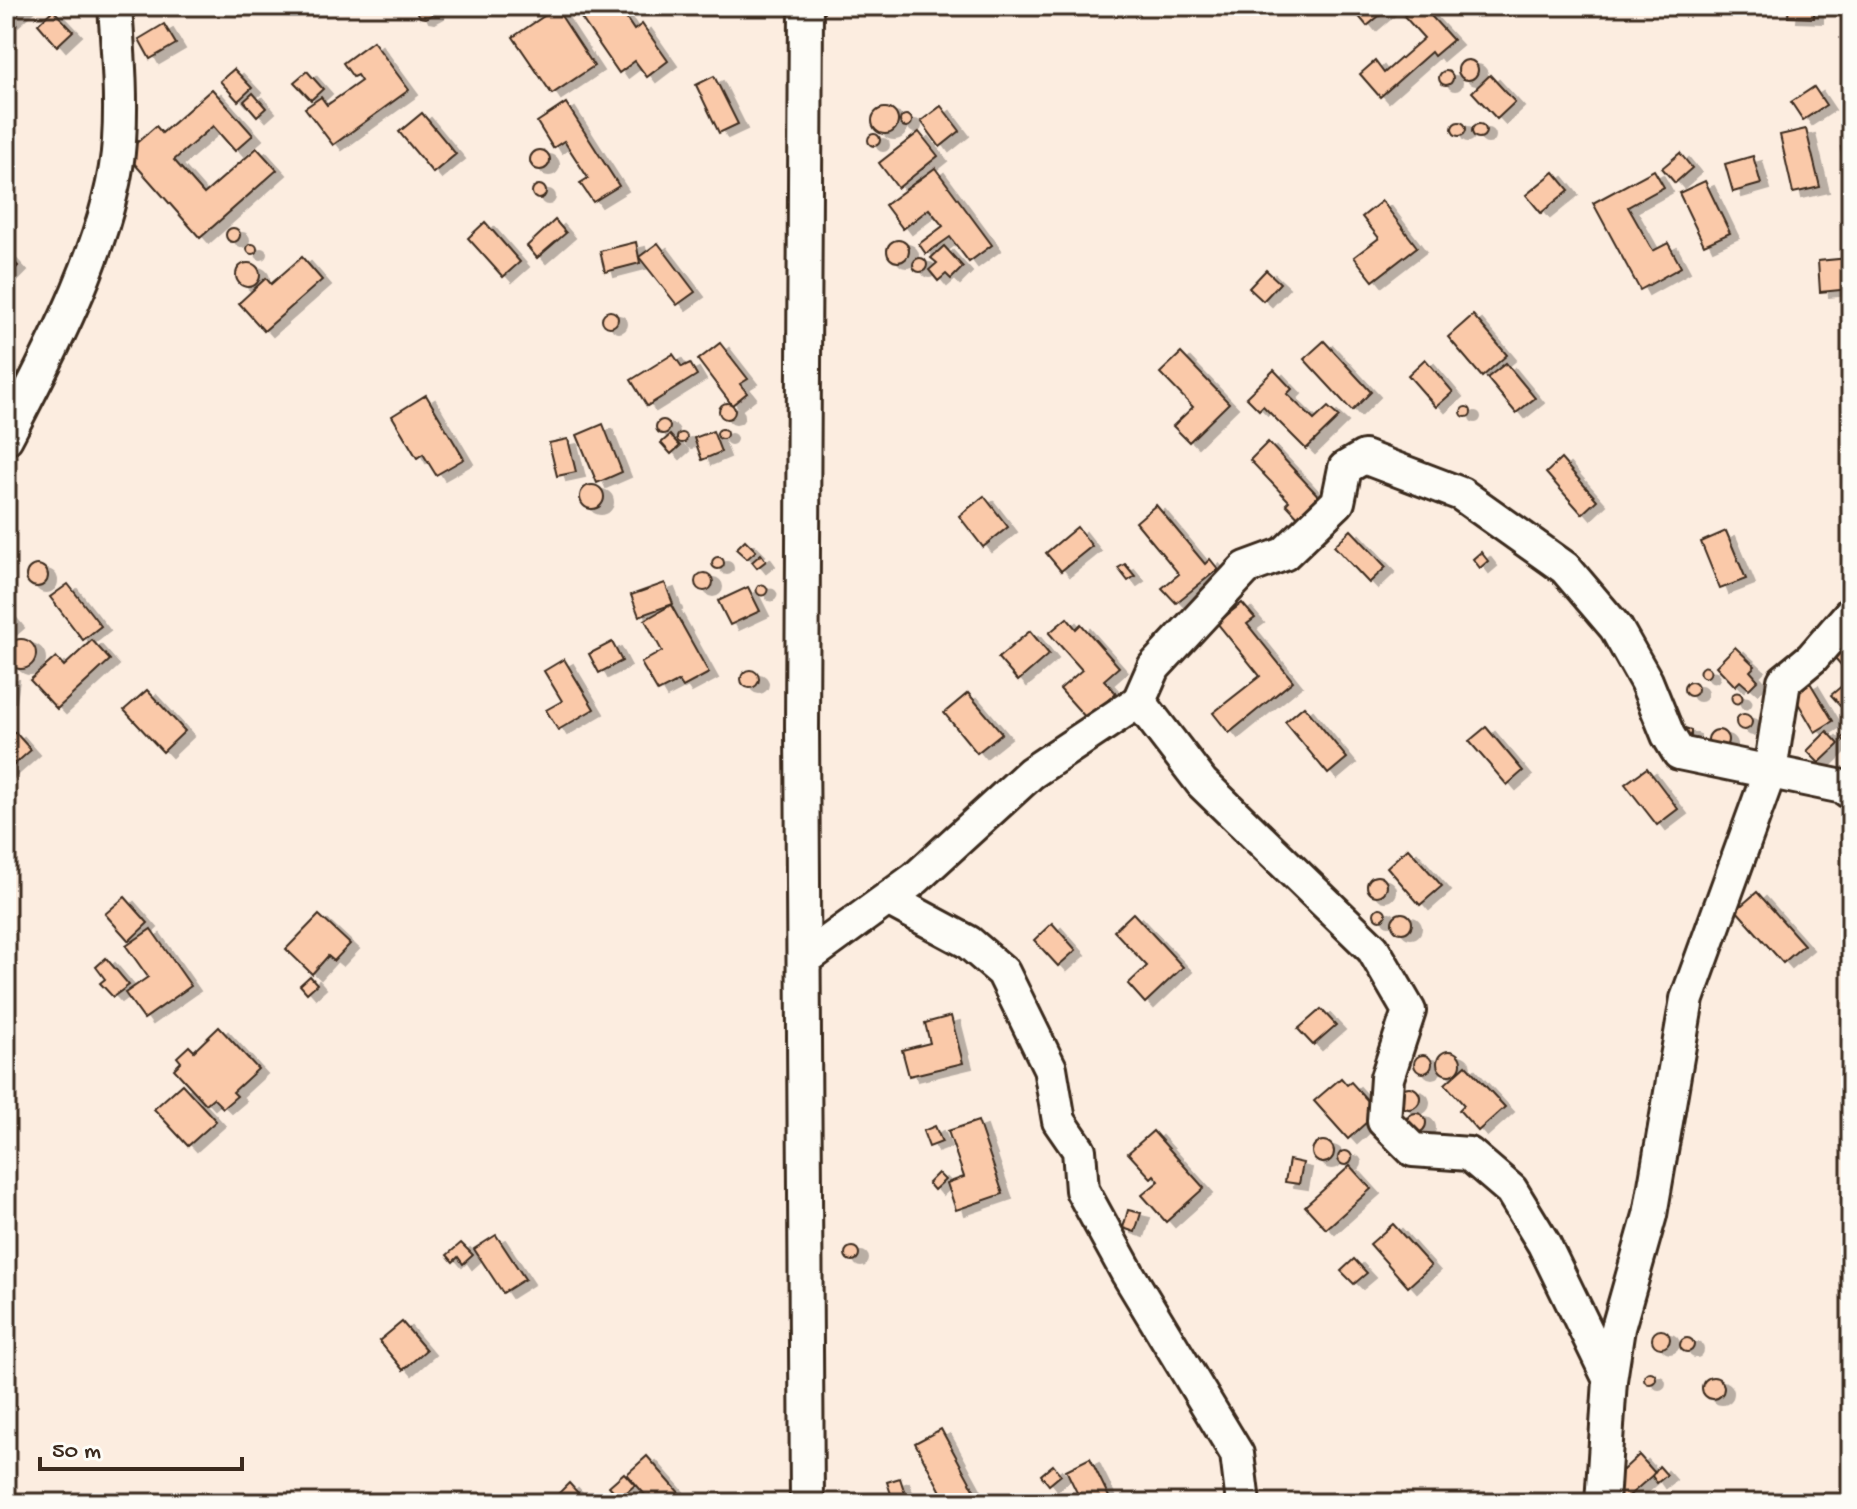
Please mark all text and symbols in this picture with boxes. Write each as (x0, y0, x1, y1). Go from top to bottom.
scale bar (40, 1421, 242, 1471)
text: 50 m (52, 1438, 101, 1467)

